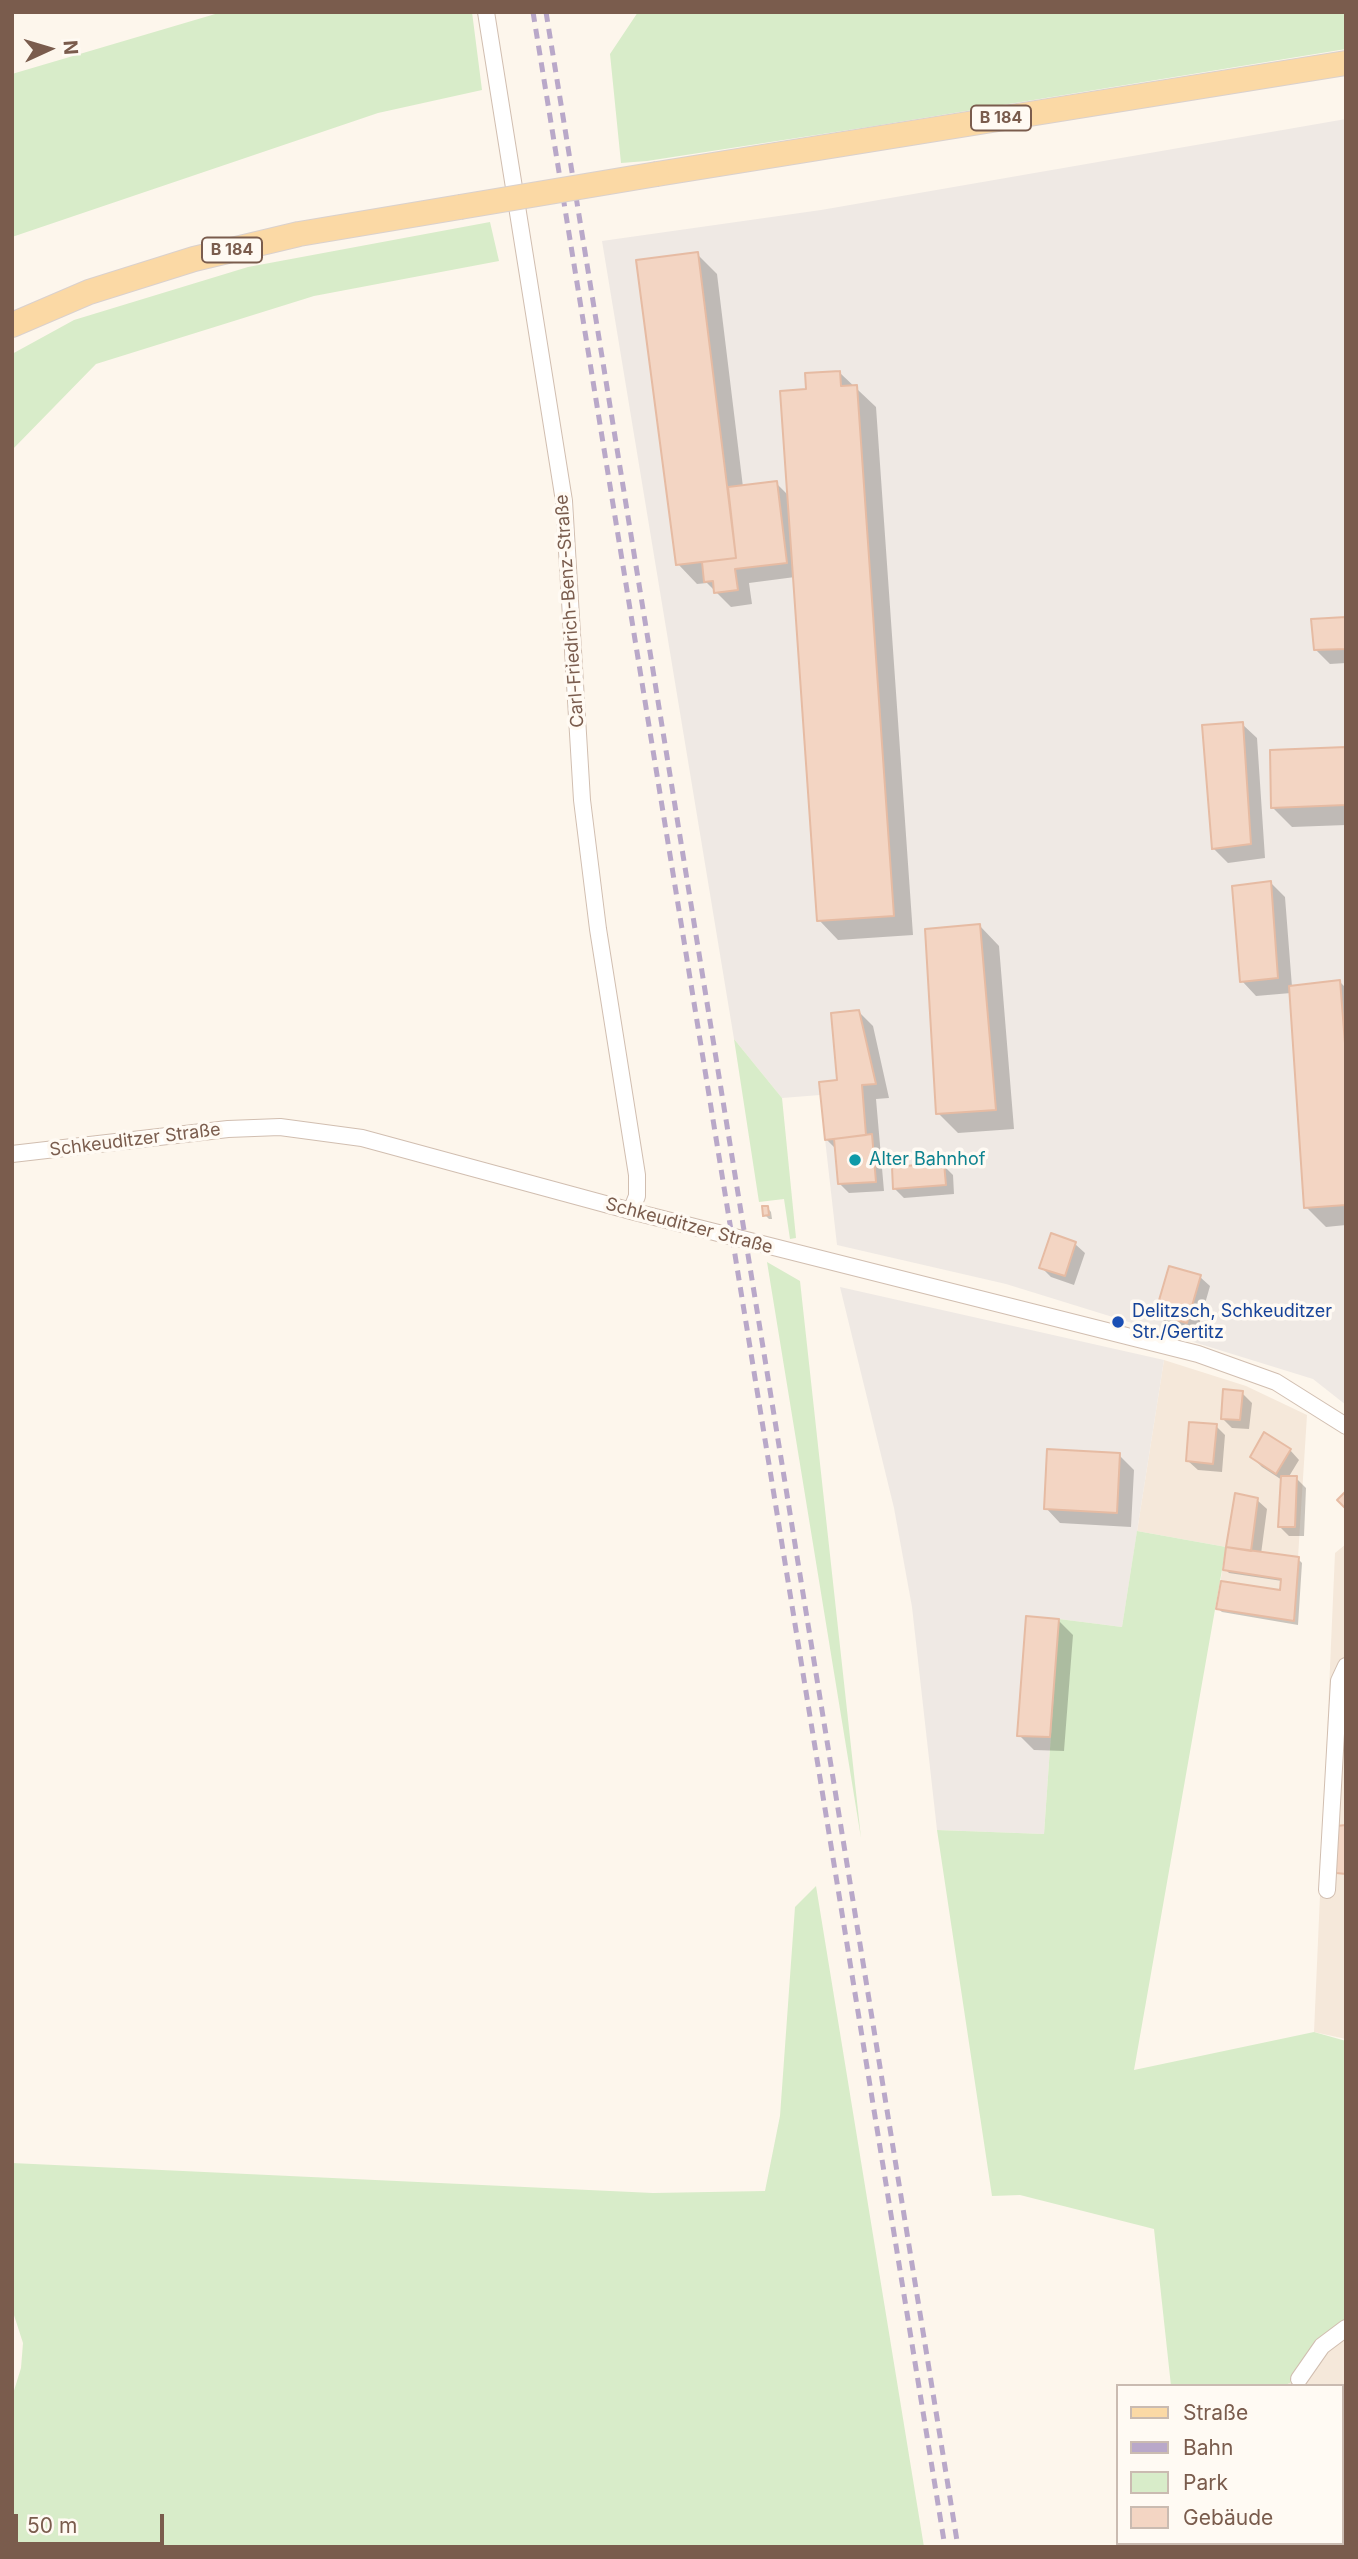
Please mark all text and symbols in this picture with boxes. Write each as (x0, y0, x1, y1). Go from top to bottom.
north arrow (14, 14, 84, 84)
text: N (58, 39, 82, 56)
road number: B 184 (971, 106, 1031, 130)
road number: B 184 (202, 238, 262, 262)
street label: Carl-Friedrich-Benz-Straße (551, 494, 589, 728)
street label: Schkeuditzer Straße (48, 1119, 222, 1161)
place label: Alter Bahnhof (869, 1149, 985, 1171)
marker: Alter Bahnhof (847, 1152, 863, 1168)
street label: Schkeuditzer Straße (603, 1193, 775, 1259)
place label: Delitzsch, Schkeuditzer Str./Gertitz (1132, 1301, 1332, 1344)
marker: Delitzsch, Schkeuditzer Str./Gertitz (1110, 1314, 1126, 1330)
legend (1116, 2384, 1344, 2545)
text: Straße (1183, 2400, 1248, 2425)
text: Bahn (1183, 2435, 1233, 2460)
text: Park (1183, 2470, 1228, 2495)
scale bar (18, 2500, 168, 2544)
text: Gebäude (1183, 2505, 1273, 2530)
text: 50 m (27, 2513, 77, 2538)

